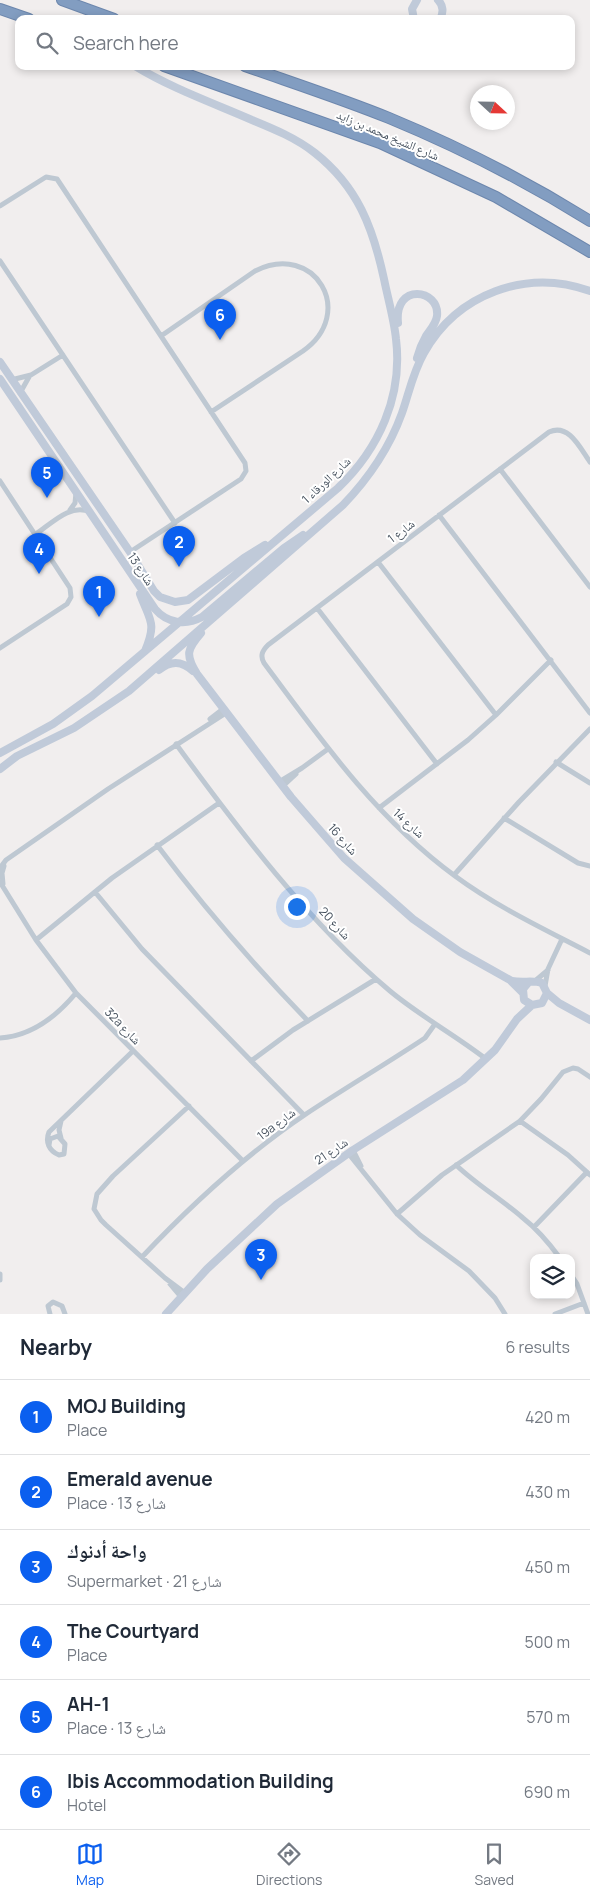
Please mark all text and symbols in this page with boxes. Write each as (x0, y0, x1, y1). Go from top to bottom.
search box (15, 15, 575, 70)
icon: search (33, 29, 61, 57)
text: Search here (73, 30, 179, 56)
north arrow (470, 85, 515, 130)
street label: شارع الشيخ محمد بن زايد (334, 106, 442, 164)
pin: 6 (204, 299, 236, 340)
street label: شارع الورقاء 1 (298, 453, 354, 507)
pin: 5 (31, 457, 63, 498)
street label: شارع 1 (384, 515, 418, 547)
pin: 2 (163, 526, 195, 567)
pin: 4 (23, 533, 55, 574)
street label: شارع 13 (124, 549, 158, 589)
pin: 1 (83, 576, 115, 617)
street label: شارع 14 (390, 804, 429, 842)
street label: شارع 16 (324, 819, 362, 859)
your location (284, 894, 310, 920)
street label: شارع 20 (315, 903, 355, 943)
street label: 32a شارع (101, 1004, 145, 1048)
street label: 19a شارع (253, 1104, 299, 1144)
street label: شارع 21 (311, 1134, 351, 1168)
pin: 3 (245, 1239, 277, 1280)
map controls (530, 1254, 575, 1299)
button: layers (530, 1254, 575, 1299)
text: Nearby (20, 1333, 92, 1361)
text: 6 results (505, 1336, 570, 1358)
text: MOJ Building (67, 1393, 186, 1419)
text: 1 (32, 1406, 40, 1428)
text: 420 m (525, 1406, 570, 1428)
text: Place (67, 1419, 107, 1441)
text: Emerald avenue (67, 1466, 213, 1492)
text: 2 (31, 1481, 41, 1503)
text: 430 m (525, 1481, 570, 1503)
text: Place · شارع 13 (67, 1492, 166, 1514)
text: واحة أدنوك (67, 1538, 147, 1564)
text: 3 (31, 1556, 41, 1578)
text: 450 m (525, 1556, 570, 1578)
text: Supermarket · شارع 21 (67, 1570, 222, 1592)
text: The Courtyard (67, 1618, 199, 1644)
text: 4 (31, 1631, 41, 1653)
text: 500 m (524, 1631, 570, 1653)
text: Place (67, 1644, 107, 1666)
text: AH-1 (67, 1691, 110, 1717)
text: 5 (31, 1706, 41, 1728)
text: 570 m (526, 1706, 570, 1728)
text: Place · شارع 13 (67, 1717, 166, 1739)
text: Ibis Accommodation Building (67, 1768, 334, 1794)
text: 6 (31, 1781, 41, 1803)
text: 690 m (524, 1781, 570, 1803)
text: Hotel (67, 1794, 107, 1816)
tab: Map (76, 1840, 104, 1889)
tab: Directions (256, 1840, 322, 1889)
tab: Saved (475, 1840, 514, 1889)

